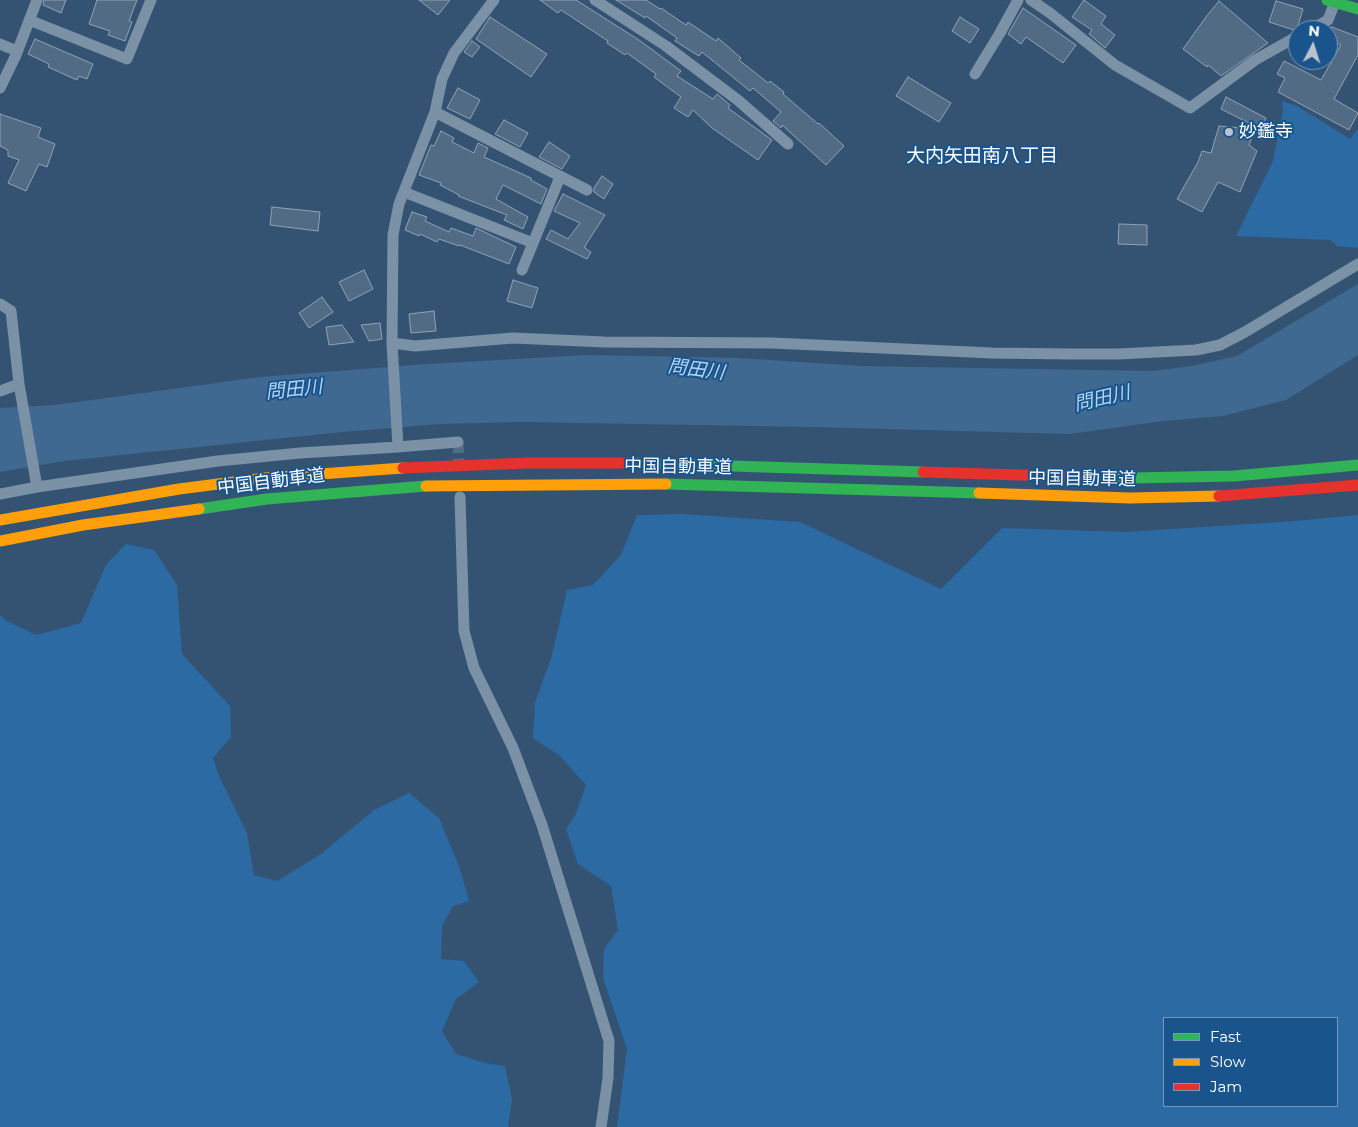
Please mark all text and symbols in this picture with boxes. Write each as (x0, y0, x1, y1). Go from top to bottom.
north arrow (1288, 20, 1338, 70)
text: N (1308, 22, 1321, 41)
place label: 妙鑑寺 (1239, 121, 1293, 143)
marker: 妙鑑寺 (1223, 126, 1235, 138)
district label: 大内矢田南八丁目 (906, 145, 1058, 167)
water label: 問田川 (666, 355, 726, 385)
water label: 問田川 (264, 376, 324, 404)
water label: 問田川 (1072, 381, 1132, 417)
street label: 中国自動車道 (624, 455, 732, 479)
street label: 中国自動車道 (216, 465, 326, 499)
street label: 中国自動車道 (1028, 467, 1136, 491)
legend (1163, 1017, 1338, 1107)
text: Fast (1210, 1027, 1241, 1046)
text: Slow (1210, 1052, 1246, 1071)
text: Jam (1210, 1077, 1242, 1096)

